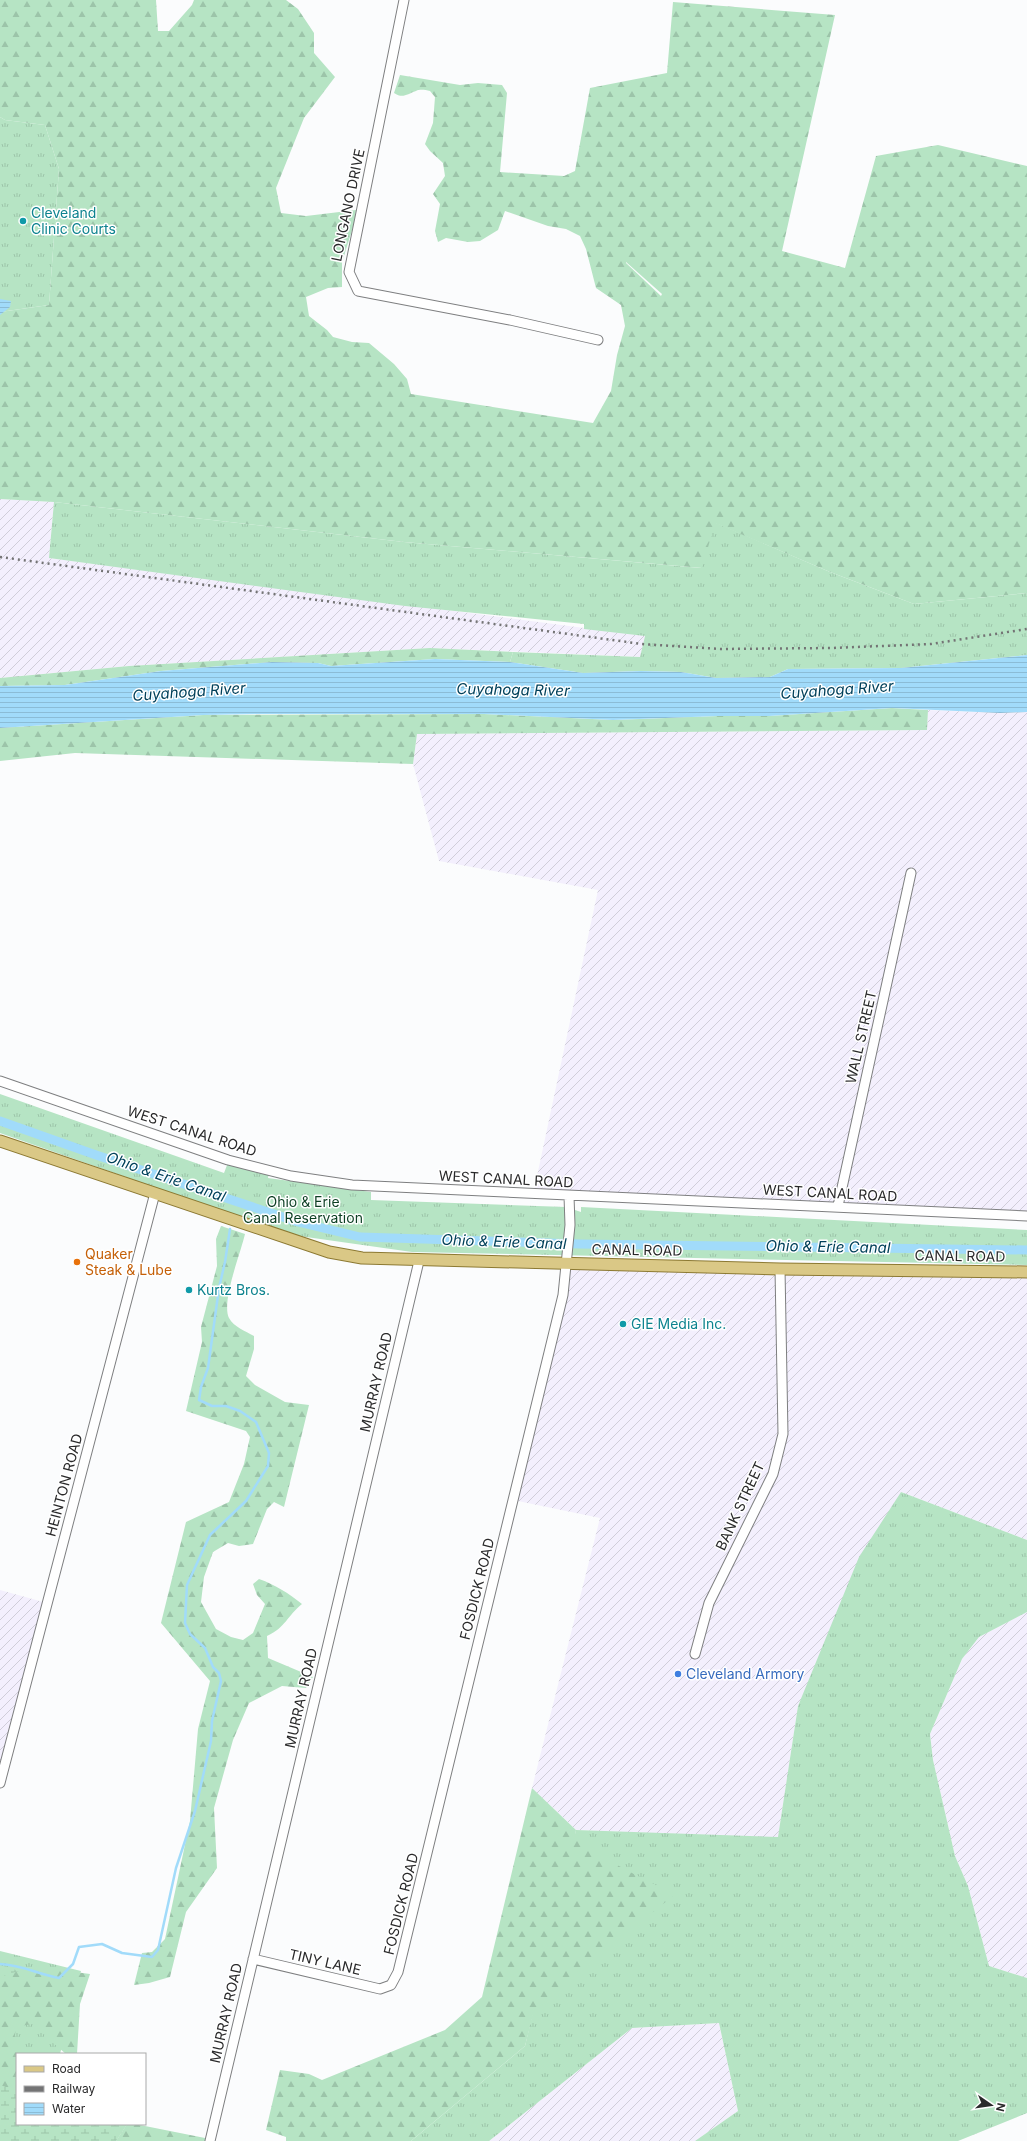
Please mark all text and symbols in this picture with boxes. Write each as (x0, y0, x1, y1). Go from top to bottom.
street label: LONGANO DRIVE (327, 147, 368, 263)
place label: Cleveland Clinic Courts (31, 204, 116, 237)
marker: Cleveland Clinic Courts (18, 216, 28, 226)
water label: Cuyahoga River (780, 676, 895, 703)
water label: Cuyahoga River (132, 678, 247, 705)
water label: Cuyahoga River (456, 679, 570, 700)
street label: WALL STREET (842, 989, 880, 1085)
street label: WEST CANAL ROAD (125, 1102, 259, 1159)
water label: Ohio & Erie Canal (104, 1147, 229, 1206)
street label: WEST CANAL ROAD (438, 1166, 574, 1191)
street label: WEST CANAL ROAD (762, 1180, 898, 1205)
park label: Ohio & Erie Canal Reservation (243, 1193, 363, 1226)
water label: Ohio & Erie Canal (441, 1230, 567, 1253)
water label: Ohio & Erie Canal (765, 1236, 891, 1257)
street label: CANAL ROAD (592, 1240, 682, 1259)
place label: Quaker Steak & Lube (85, 1245, 172, 1278)
street label: CANAL ROAD (915, 1246, 1005, 1265)
marker: Quaker Steak & Lube (72, 1257, 82, 1267)
place label: Kurtz Bros. (197, 1281, 270, 1298)
marker: Kurtz Bros. (184, 1285, 194, 1295)
place label: GIE Media Inc. (631, 1315, 726, 1332)
marker: GIE Media Inc. (618, 1319, 628, 1329)
street label: MURRAY ROAD (356, 1330, 395, 1434)
street label: HEINTON ROAD (42, 1432, 85, 1538)
street label: BANK STREET (712, 1459, 767, 1553)
street label: FOSDICK ROAD (456, 1536, 497, 1642)
street label: MURRAY ROAD (281, 1646, 320, 1750)
place label: Cleveland Armory (686, 1665, 805, 1682)
marker: Cleveland Armory (673, 1669, 683, 1679)
street label: FOSDICK ROAD (380, 1851, 421, 1957)
street label: TINY LANE (287, 1945, 363, 1978)
street label: MURRAY ROAD (206, 1961, 245, 2065)
legend (16, 2053, 146, 2125)
text: Road (52, 2061, 81, 2076)
text: Railway (52, 2081, 96, 2096)
north arrow (971, 2085, 1011, 2125)
text: Water (52, 2101, 86, 2116)
text: N (993, 2102, 1009, 2113)

